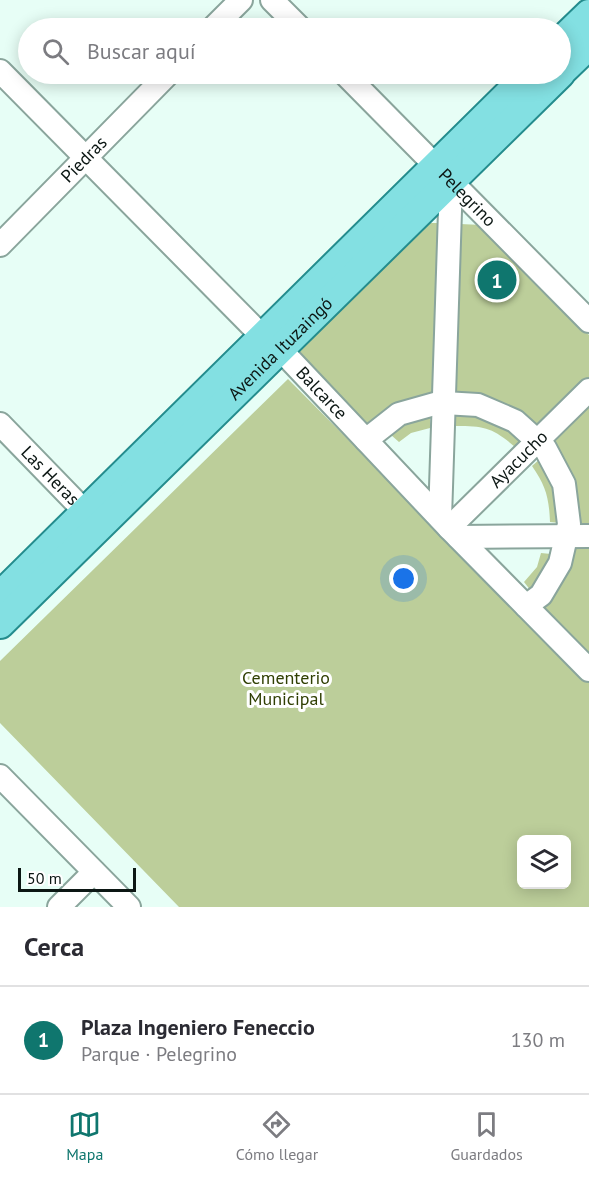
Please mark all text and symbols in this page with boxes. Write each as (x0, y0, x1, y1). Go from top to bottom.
search box (18, 18, 571, 84)
icon: search (39, 35, 72, 68)
text: Buscar aquí (87, 37, 196, 65)
street label: Piedras (56, 131, 112, 187)
street label: Pelegrino (434, 163, 501, 231)
pin: 1 (478, 258, 516, 302)
street label: Avenida Ituzaingó (223, 292, 337, 405)
street label: Balcarce (291, 361, 353, 424)
street label: Ayacucho (484, 425, 552, 493)
street label: Las Heras (16, 441, 85, 510)
your location (389, 564, 418, 593)
park label: Cementerio Municipal (242, 666, 330, 710)
map controls (517, 835, 571, 889)
button: layers (517, 835, 571, 889)
scale bar (18, 865, 136, 892)
text: 50 m (27, 868, 62, 888)
text: Cerca (24, 930, 84, 963)
text: Plaza Ingeniero Feneccio (81, 1013, 315, 1041)
text: 1 (38, 1027, 49, 1053)
text: 130 m (511, 1027, 565, 1053)
text: Parque · Pelegrino (81, 1041, 237, 1067)
tab: Mapa (66, 1108, 103, 1164)
tab: Cómo llegar (236, 1108, 318, 1164)
tab: Guardados (451, 1108, 523, 1164)

